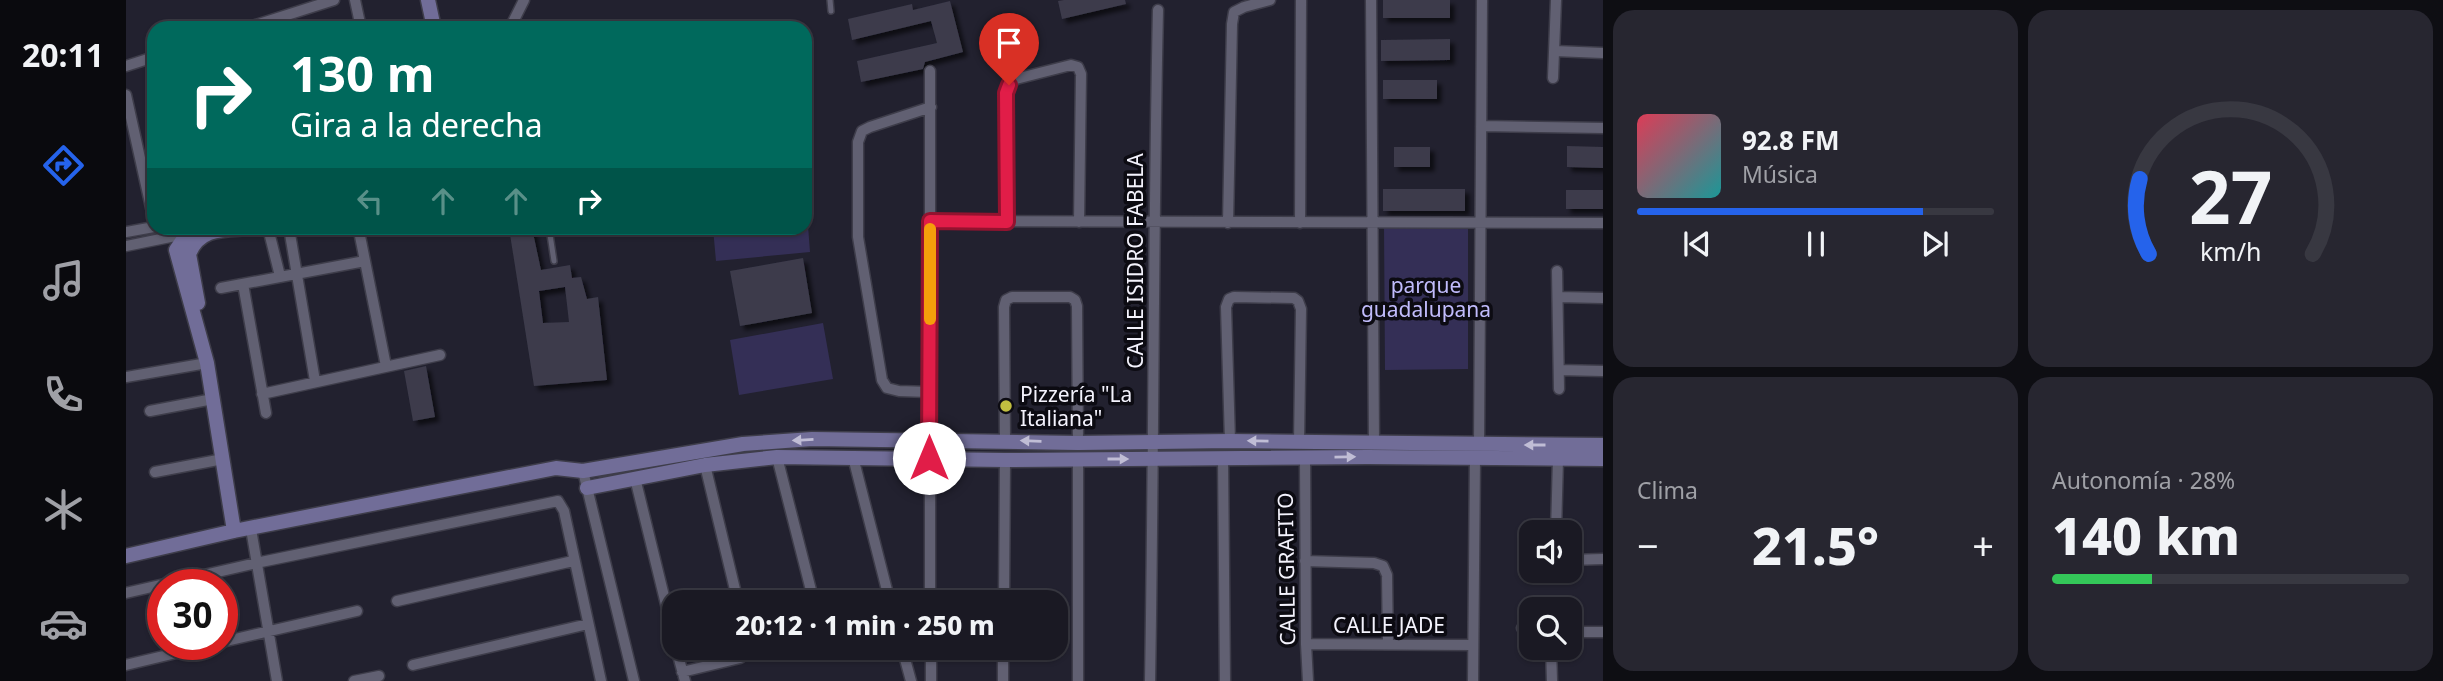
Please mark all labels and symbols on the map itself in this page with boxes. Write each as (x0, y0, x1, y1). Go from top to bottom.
pin (979, 13, 1039, 85)
street label: CALLE ISIDRO FABELA (1121, 153, 1149, 369)
park label: parque guadalupana (1361, 271, 1491, 323)
place label: Pizzería "La Italiana" (1020, 380, 1132, 432)
marker: Pizzería "La Italiana" (998, 398, 1014, 414)
position arrow (892, 421, 966, 495)
one-way arrow (792, 435, 814, 446)
one-way arrow (1247, 435, 1269, 447)
one-way arrow (1020, 436, 1042, 447)
one-way arrow (1524, 439, 1546, 450)
one-way arrow (1334, 451, 1356, 463)
one-way arrow (1107, 453, 1129, 465)
street label: CALLE GRAFITO (1271, 492, 1301, 646)
speed limit sign: 30 (147, 569, 238, 660)
street label: CALLE JADE (1333, 611, 1445, 639)

